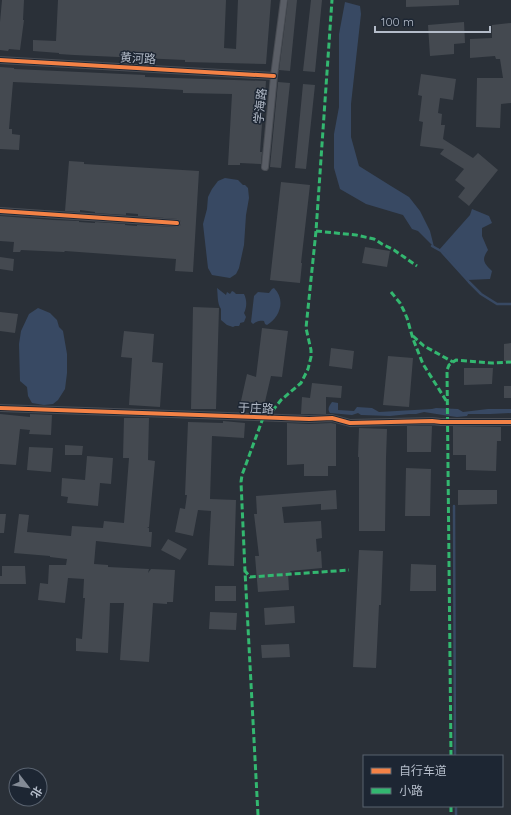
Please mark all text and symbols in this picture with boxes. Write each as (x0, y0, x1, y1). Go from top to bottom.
scale bar (375, 8, 490, 34)
text: 100 m (381, 14, 414, 29)
street label: 黄河路 (120, 50, 156, 66)
street label: 学海路 (251, 87, 269, 125)
street label: 于庄路 (238, 400, 274, 416)
legend (363, 755, 503, 807)
text: 自行车道 (399, 763, 447, 778)
north arrow (8, 767, 48, 807)
text: 小路 (399, 783, 423, 798)
text: 北 (28, 784, 45, 800)

